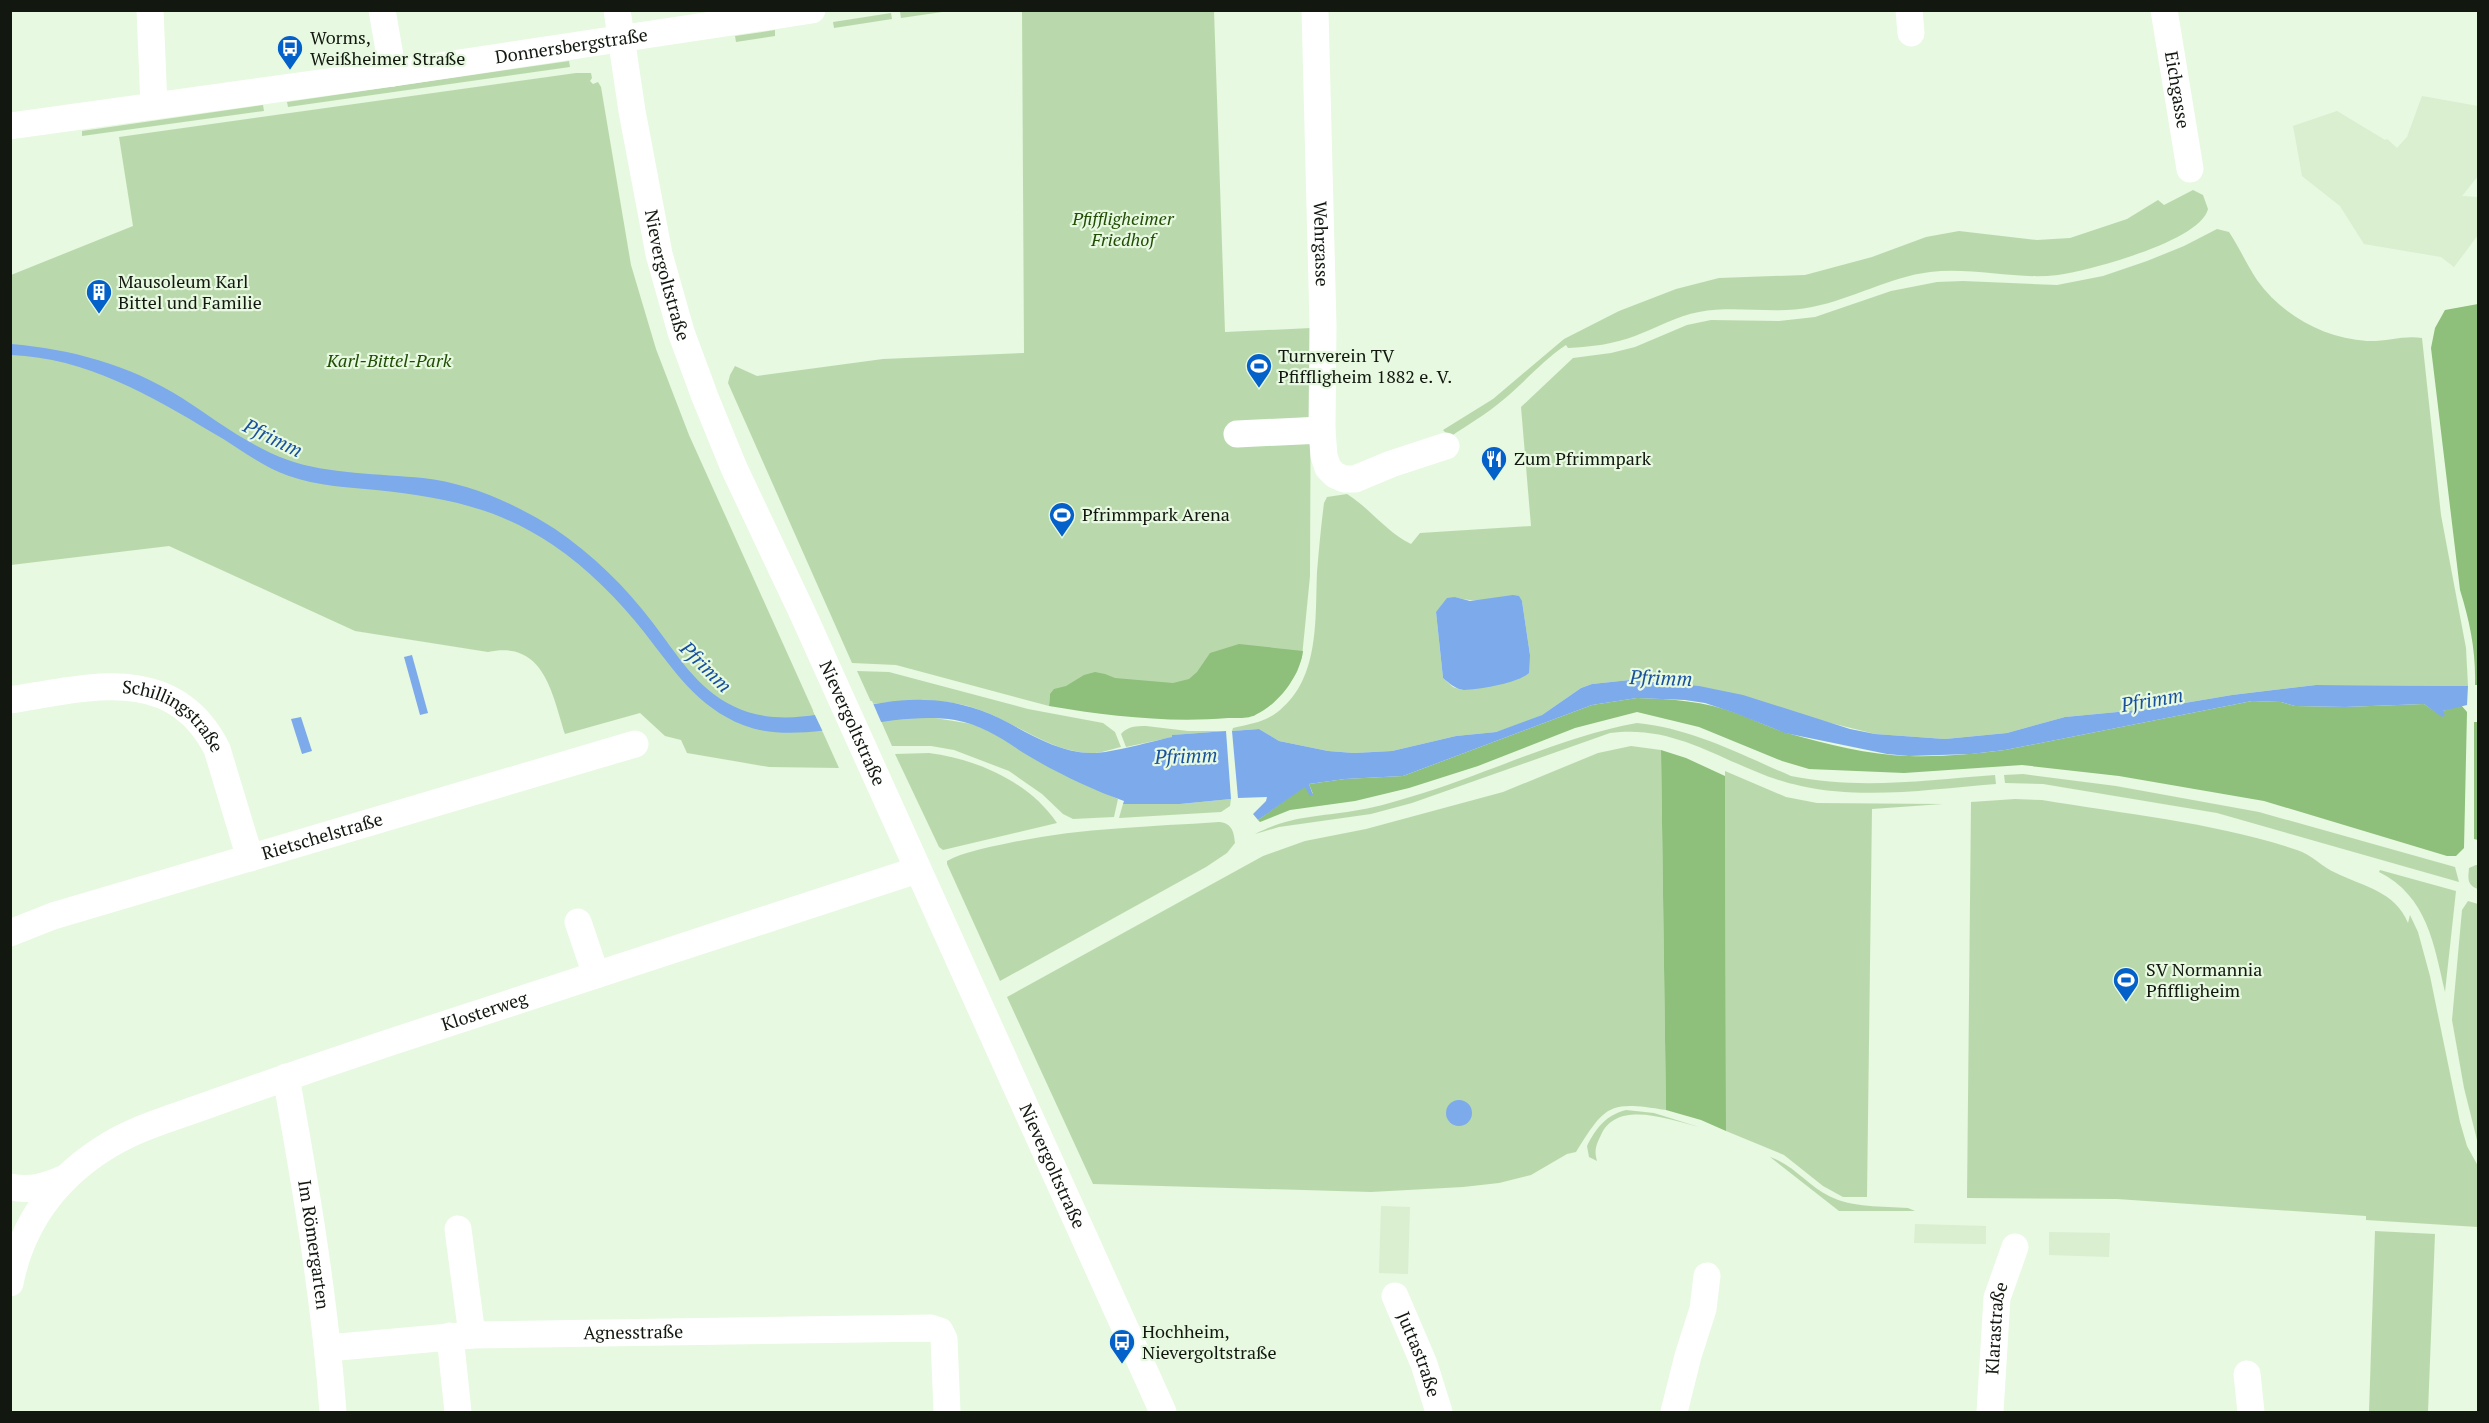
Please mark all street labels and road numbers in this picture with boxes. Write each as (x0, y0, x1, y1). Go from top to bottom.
street label: Donnersbergstraße (493, 22, 649, 69)
street label: Eichgasse (2160, 49, 2196, 130)
street label: Wehrgasse (1309, 201, 1335, 287)
street label: Nievergoltstraße (640, 207, 696, 344)
street label: Nievergoltstraße (814, 657, 892, 789)
street label: Schillingstraße (121, 674, 230, 756)
street label: Rietschelstraße (259, 806, 385, 865)
street label: Klosterweg (438, 985, 531, 1036)
street label: Nievergoltstraße (1014, 1100, 1092, 1232)
street label: Im Römergarten (293, 1178, 336, 1311)
street label: Klarastraße (1979, 1278, 2013, 1375)
street label: Juttastraße (1392, 1307, 1447, 1400)
street label: Agnesstraße (583, 1319, 683, 1344)

